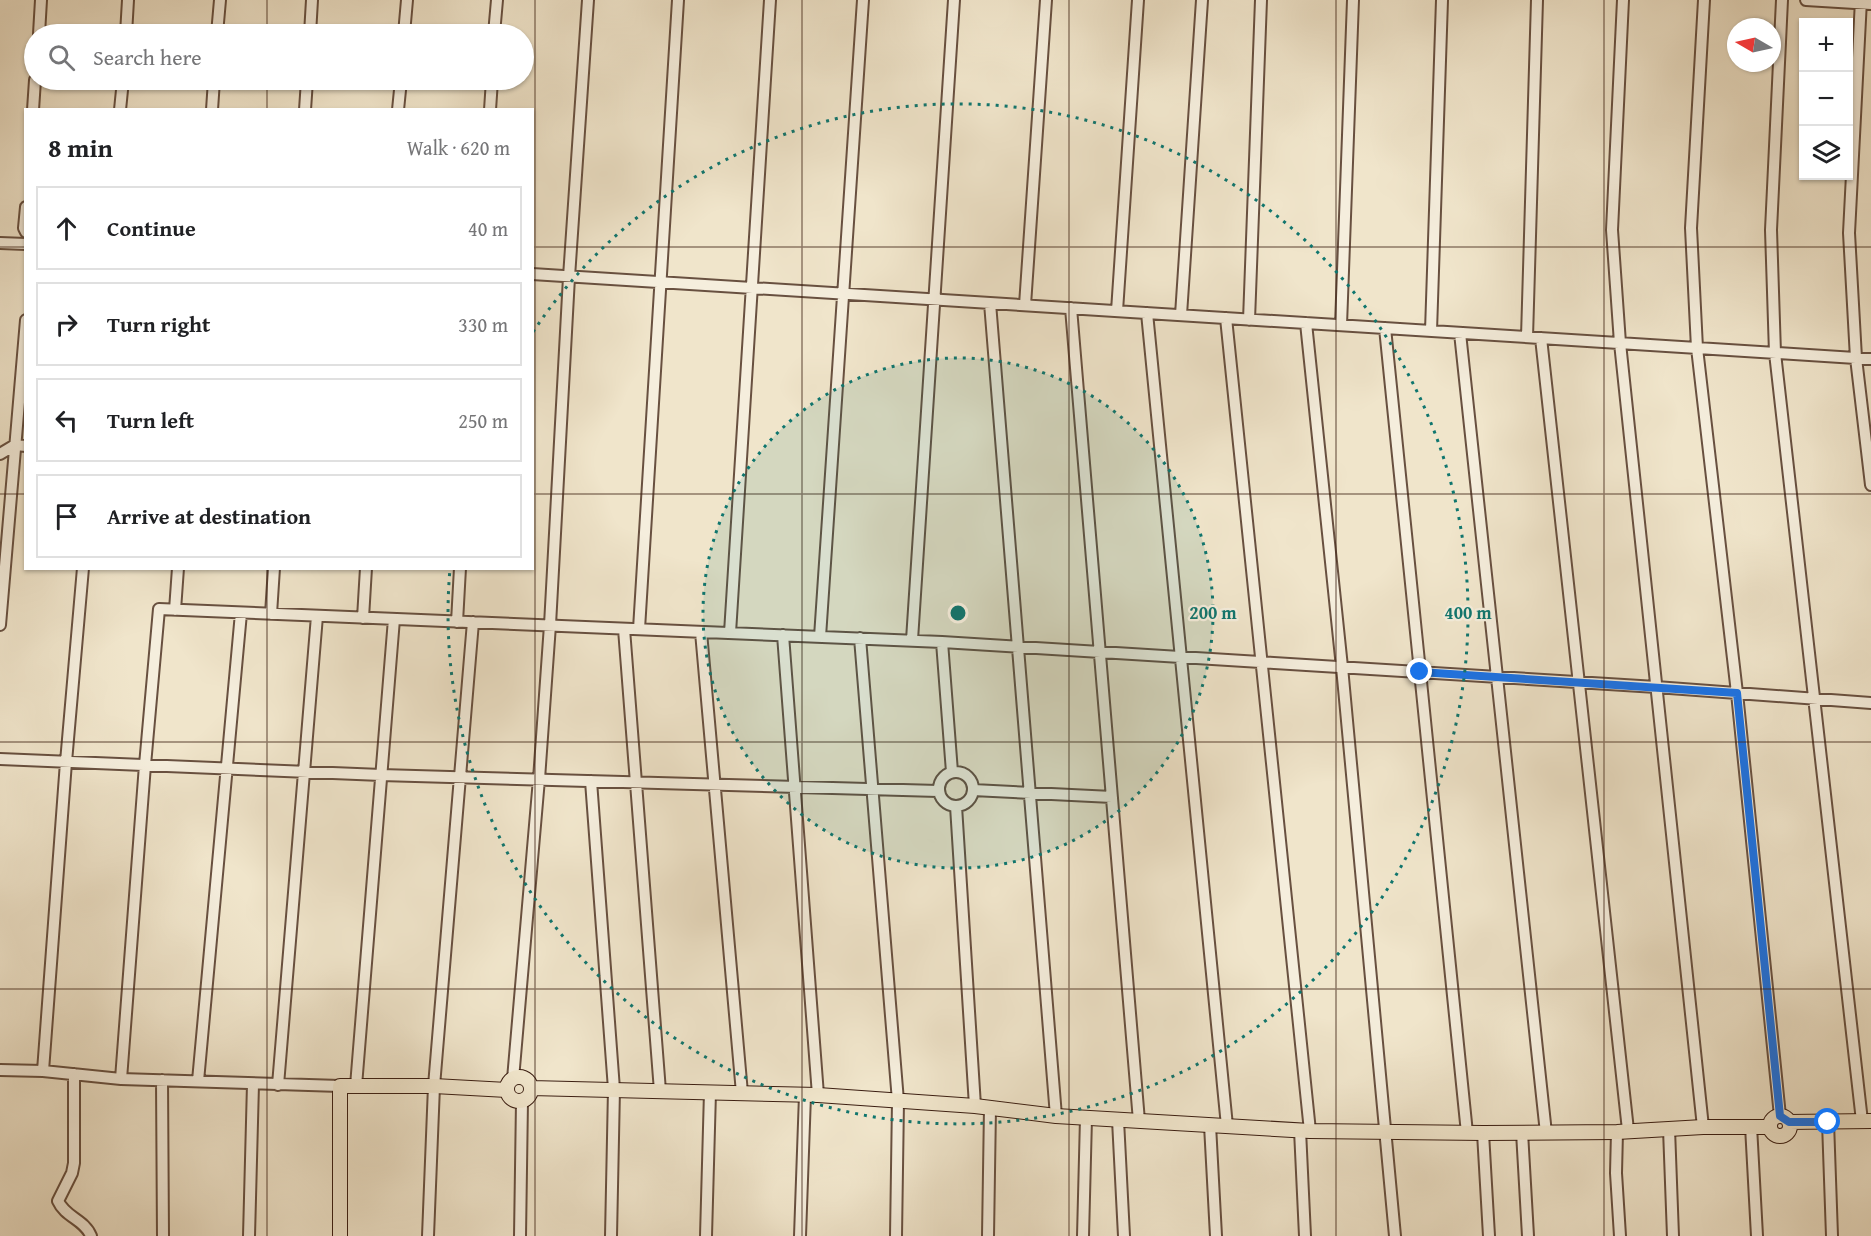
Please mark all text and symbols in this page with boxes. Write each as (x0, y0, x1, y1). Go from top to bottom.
north arrow (1727, 18, 1781, 72)
map controls (1799, 18, 1853, 180)
button: + (1799, 18, 1853, 72)
search box (24, 24, 534, 90)
icon: search (45, 41, 78, 74)
text: Search here (93, 41, 202, 73)
button: − (1799, 72, 1853, 126)
button: layers (1799, 126, 1853, 180)
text: 8 min (48, 128, 113, 167)
text: Walk · 620 m (407, 133, 510, 162)
icon: ahead (50, 212, 83, 245)
text: Continue (107, 212, 196, 244)
text: 40 m (468, 214, 508, 243)
icon: right (50, 308, 83, 341)
text: Turn right (107, 308, 210, 340)
text: 330 m (458, 310, 508, 339)
icon: left (50, 404, 83, 437)
text: Turn left (107, 404, 194, 436)
text: 250 m (458, 406, 508, 435)
icon: arrive (50, 500, 83, 533)
text: Arrive at destination (107, 500, 311, 532)
text: 200 m (1189, 599, 1237, 626)
text: 400 m (1444, 599, 1492, 626)
centre of rings (948, 603, 968, 623)
route end (1406, 658, 1432, 684)
route start (1814, 1108, 1840, 1134)

